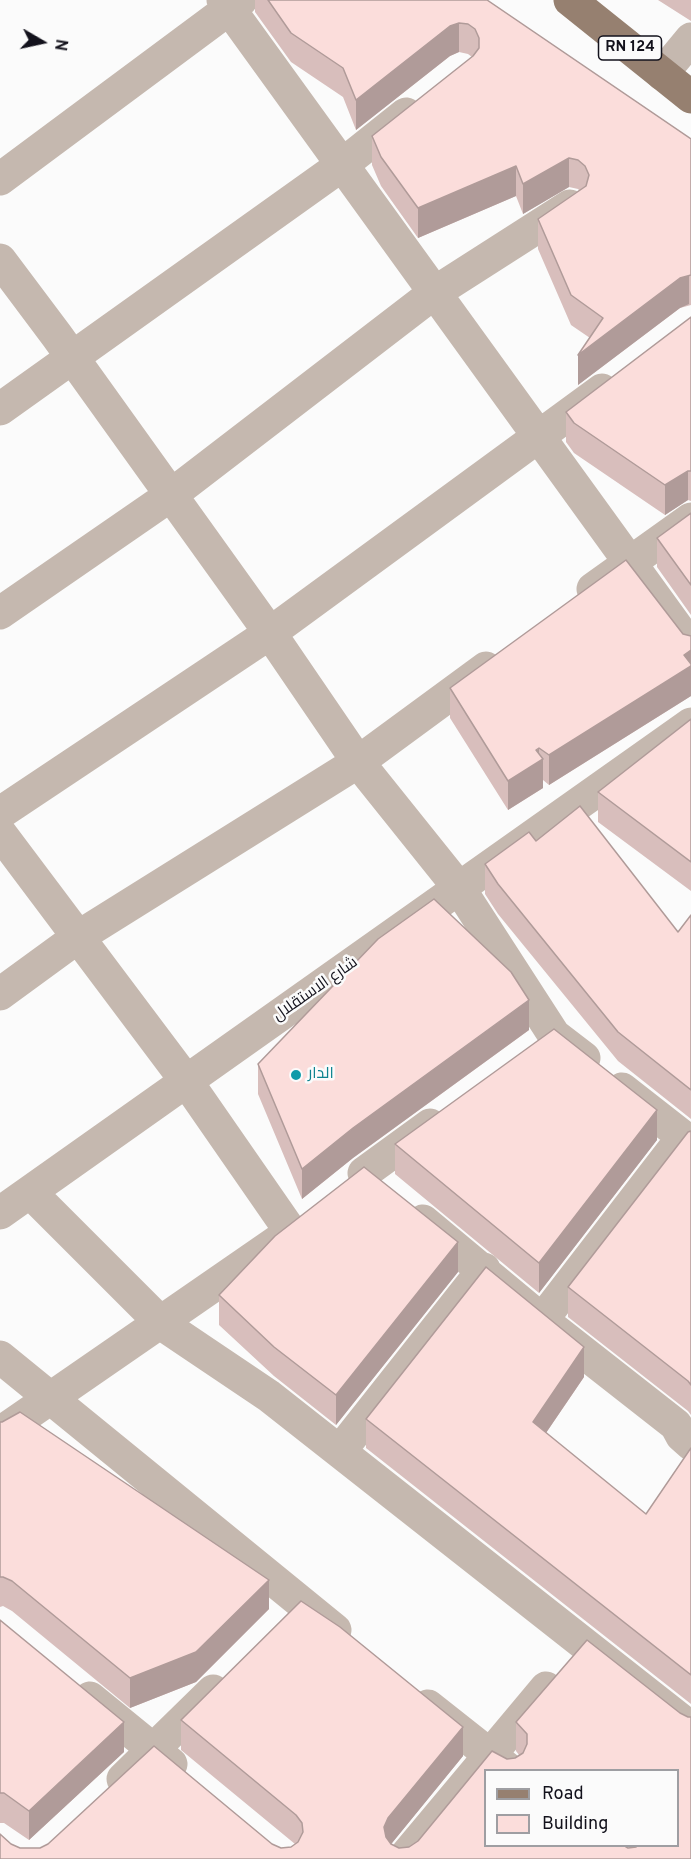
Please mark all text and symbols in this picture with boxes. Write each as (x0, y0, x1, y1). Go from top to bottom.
north arrow (12, 12, 72, 72)
road number: RN 124 (598, 36, 662, 60)
text: N (49, 38, 71, 52)
street label: شارع الاستقلال (270, 954, 362, 1026)
place label: الدار (308, 1065, 334, 1085)
marker: الدار (289, 1068, 303, 1082)
legend (484, 1769, 679, 1847)
text: Road (542, 1783, 584, 1806)
text: Building (542, 1813, 608, 1836)

